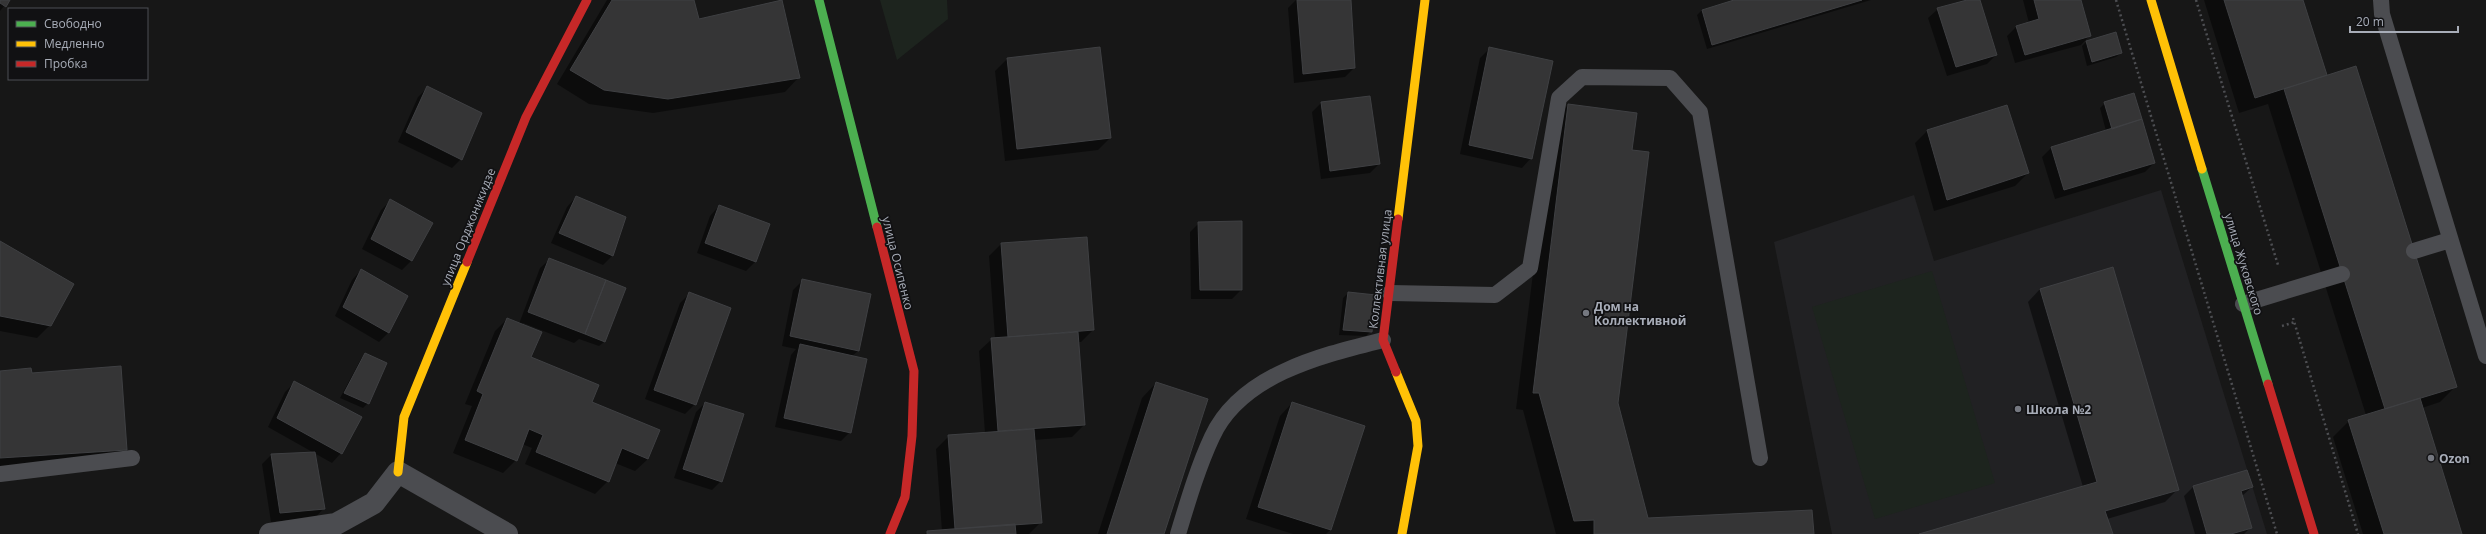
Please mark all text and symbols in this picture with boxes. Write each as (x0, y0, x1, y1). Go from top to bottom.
legend (8, 8, 148, 80)
scale bar (2350, 8, 2458, 34)
text: 20 m (2356, 13, 2384, 30)
text: Свободно (44, 15, 102, 32)
text: Медленно (44, 35, 104, 52)
text: Пробка (44, 55, 87, 72)
street label: улица Орджоникидзе (437, 165, 500, 289)
street label: Коллективная улица (1364, 208, 1396, 330)
street label: улица Жуковского (2220, 211, 2268, 317)
street label: улица Осипенко (878, 215, 918, 311)
place label: Дом на Коллективной (1594, 298, 1686, 329)
marker: Дом на Коллективной (1581, 308, 1591, 318)
place label: Школа №2 (2026, 401, 2091, 418)
marker: Школа №2 (2013, 404, 2023, 414)
place label: Ozon (2439, 450, 2470, 467)
marker: Ozon (2426, 453, 2436, 463)

